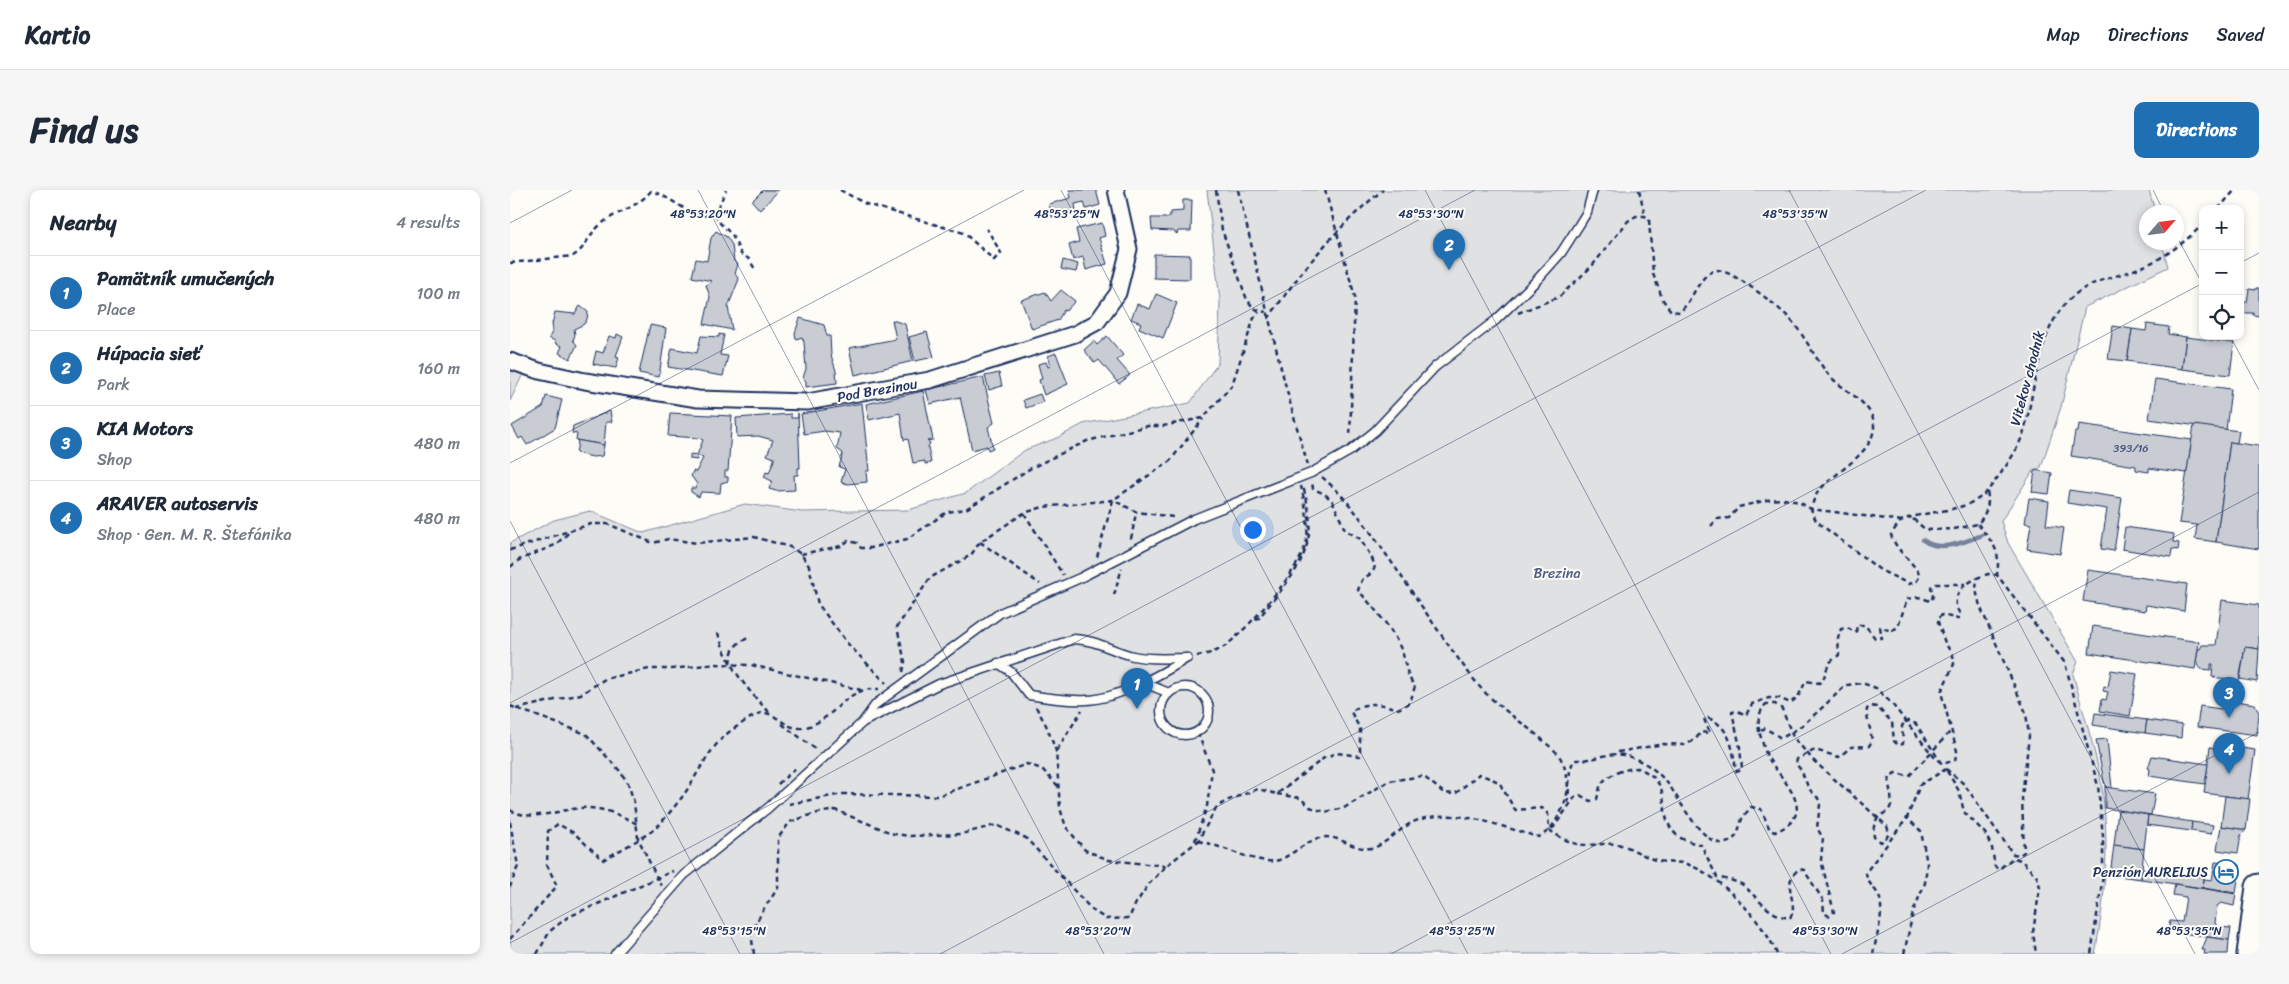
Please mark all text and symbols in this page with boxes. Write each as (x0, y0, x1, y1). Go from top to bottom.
text: Kartio (25, 14, 90, 56)
text: Map (2047, 19, 2080, 51)
text: Directions (2108, 19, 2189, 51)
text: Saved (2217, 19, 2264, 51)
text: Find us (30, 99, 138, 161)
button: Directions (2134, 102, 2259, 158)
text: 48°53'20"N (670, 203, 737, 225)
text: 48°53'25"N (1034, 203, 1101, 225)
text: 48°53'30"N (1398, 203, 1465, 225)
text: 48°53'35"N (1762, 203, 1828, 225)
text: Nearby (50, 204, 116, 242)
north arrow (2139, 205, 2184, 250)
map controls (2199, 205, 2244, 340)
button: + (2199, 205, 2244, 250)
text: 4 results (396, 208, 460, 237)
pin: 2 (1433, 229, 1465, 270)
button: − (2199, 250, 2244, 295)
text: Pamätník umučených (97, 262, 274, 295)
text: 1 (63, 279, 69, 308)
text: 100 m (416, 279, 460, 308)
text: Place (97, 295, 136, 324)
button: locate (2199, 295, 2244, 340)
street label: Vitekov chodník (2003, 327, 2052, 429)
text: Húpacia sieť (97, 337, 204, 370)
text: 2 (61, 354, 71, 383)
text: 160 m (417, 354, 460, 383)
text: Park (97, 370, 130, 399)
street label: Pod Brezinou (835, 371, 920, 410)
text: KIA Motors (97, 412, 193, 445)
text: 3 (62, 429, 70, 458)
text: 480 m (414, 429, 460, 458)
house number: 393/16 (2113, 439, 2149, 458)
text: Shop (97, 445, 132, 474)
text: ARAVER autoservis (97, 487, 258, 520)
text: 4 (61, 504, 71, 533)
text: 480 m (414, 504, 460, 533)
your location (1240, 517, 1266, 543)
text: Shop · Gen. M. R. Štefánika (97, 520, 292, 549)
park label: Brezina (1534, 561, 1580, 586)
pin: 1 (1121, 668, 1153, 709)
pin: 3 (2213, 677, 2245, 718)
pin: 4 (2213, 733, 2245, 774)
hotel icon: Penzión AURELIUS (2213, 859, 2239, 885)
place label: Penzión AURELIUS (2093, 860, 2209, 885)
text: 48°53'15"N (702, 920, 767, 942)
text: 48°53'20"N (1065, 920, 1132, 942)
text: 48°53'25"N (1429, 920, 1496, 942)
text: 48°53'30"N (1792, 920, 1859, 942)
text: 48°53'35"N (2156, 920, 2222, 942)

